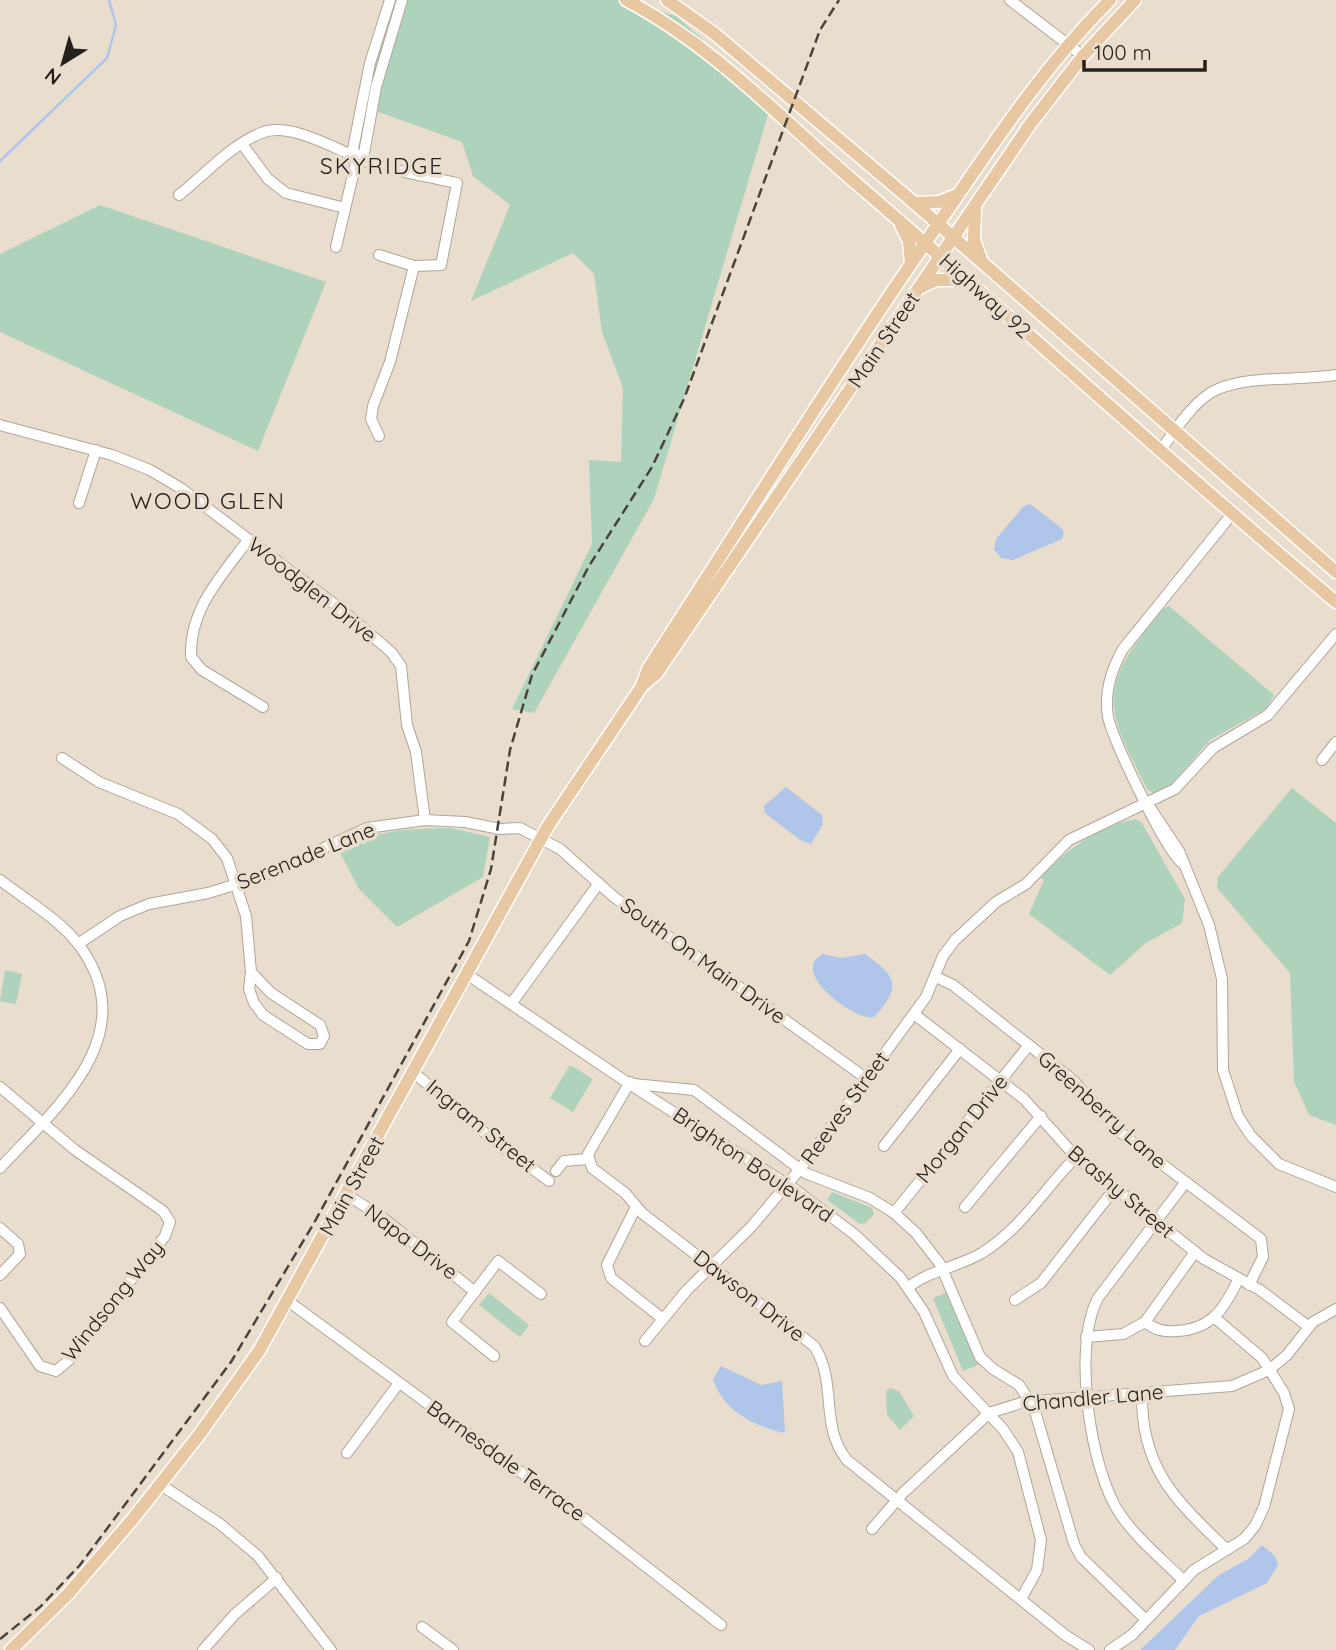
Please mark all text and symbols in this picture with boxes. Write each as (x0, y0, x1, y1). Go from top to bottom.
north arrow (28, 28, 98, 98)
scale bar (1084, 28, 1205, 72)
text: 100 m (1094, 39, 1152, 65)
text: N (40, 63, 66, 90)
district label: SKYRIDGE (320, 151, 444, 180)
street label: Highway 92 (935, 247, 1037, 343)
street label: Main Street (842, 287, 925, 392)
district label: WOOD GLEN (130, 486, 286, 515)
street label: Woodglen Drive (243, 531, 382, 648)
street label: Serenade Lane (233, 816, 378, 895)
street label: South On Main Drive (616, 891, 791, 1029)
street label: Greenberry Lane (1033, 1045, 1172, 1174)
street label: Reeves Street (794, 1046, 894, 1169)
street label: Morgan Drive (910, 1069, 1013, 1188)
street label: Ingram Street (422, 1073, 542, 1177)
street label: Brighton Boulevard (669, 1101, 839, 1227)
street label: Main Street (313, 1131, 389, 1240)
street label: Brashy Street (1063, 1139, 1180, 1243)
street label: Napa Drive (360, 1198, 463, 1285)
street label: Windsong Way (56, 1235, 169, 1366)
street label: Dawson Drive (689, 1244, 811, 1347)
street label: Chandler Lane (1021, 1378, 1164, 1416)
street label: Barnesdale Terrace (422, 1394, 591, 1526)

